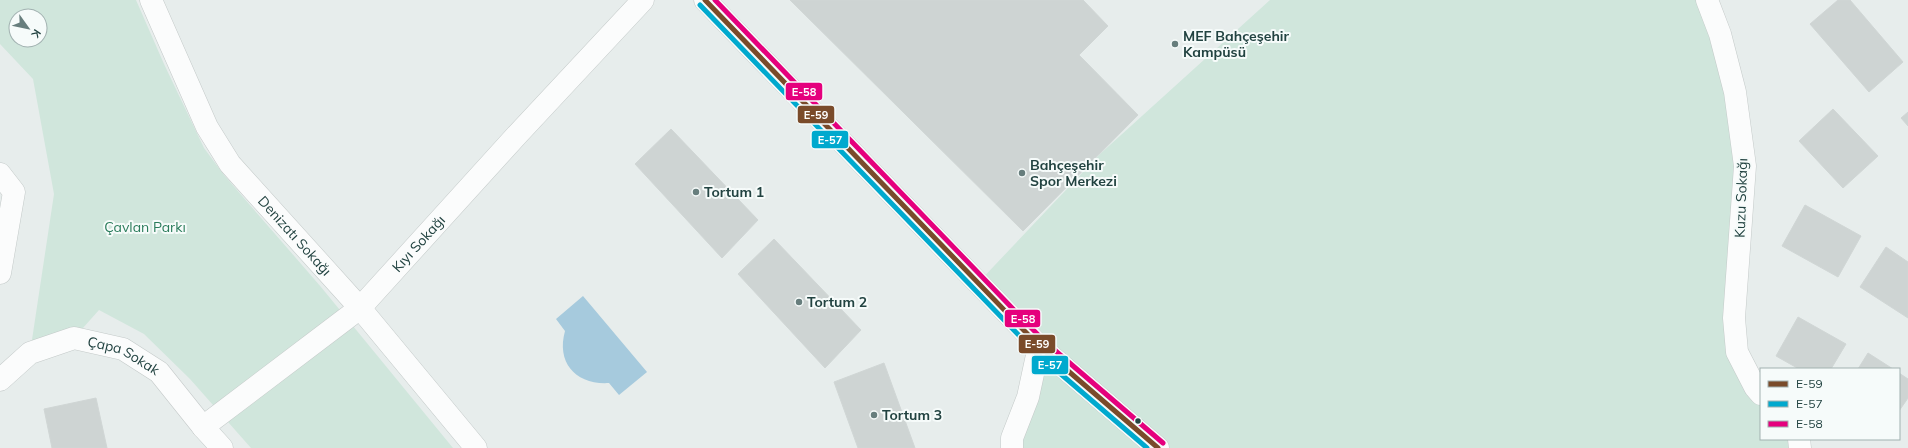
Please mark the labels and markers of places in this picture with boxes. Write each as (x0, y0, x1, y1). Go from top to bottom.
place label: MEF Bahçeşehir Kampüsü (1183, 27, 1290, 61)
marker: MEF Bahçeşehir Kampüsü (1170, 39, 1180, 49)
place label: Bahçeşehir Spor Merkezi (1030, 156, 1117, 190)
marker: Bahçeşehir Spor Merkezi (1017, 168, 1027, 178)
place label: Tortum 1 (704, 183, 764, 201)
marker: Tortum 1 (691, 187, 701, 197)
place label: Tortum 2 (807, 293, 867, 311)
marker: Tortum 2 (794, 297, 804, 307)
place label: Tortum 3 (882, 406, 942, 424)
marker: Tortum 3 (869, 410, 879, 420)
unlabelled marker (1133, 416, 1143, 426)

